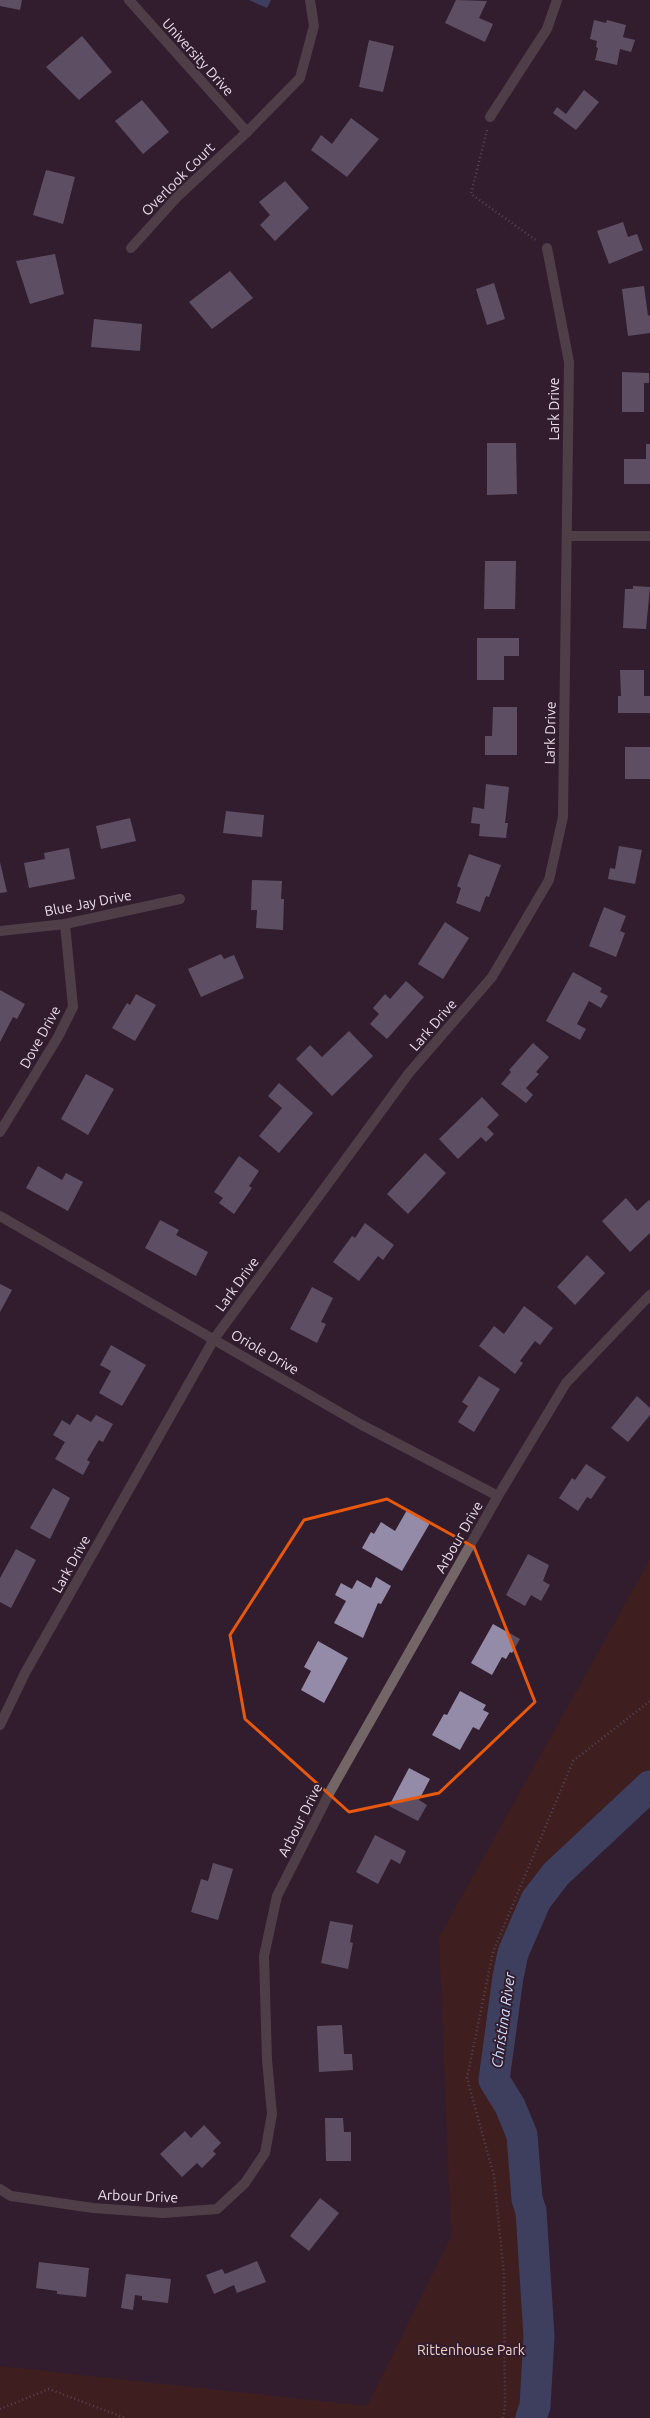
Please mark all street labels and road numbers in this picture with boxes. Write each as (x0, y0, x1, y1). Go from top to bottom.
street label: University Drive (159, 15, 237, 99)
street label: Overlook Court (138, 139, 218, 219)
street label: Lark Drive (546, 377, 562, 441)
street label: Lark Drive (541, 701, 559, 765)
street label: Blue Jay Drive (43, 887, 133, 919)
street label: Lark Drive (406, 996, 460, 1054)
street label: Dove Drive (16, 1003, 64, 1071)
street label: Lark Drive (212, 1254, 262, 1314)
street label: Oriole Drive (228, 1326, 302, 1378)
street label: Arbour Drive (432, 1498, 486, 1576)
street label: Lark Drive (49, 1533, 93, 1595)
street label: Arbour Drive (275, 1781, 325, 1859)
street label: Arbour Drive (98, 2187, 178, 2205)

